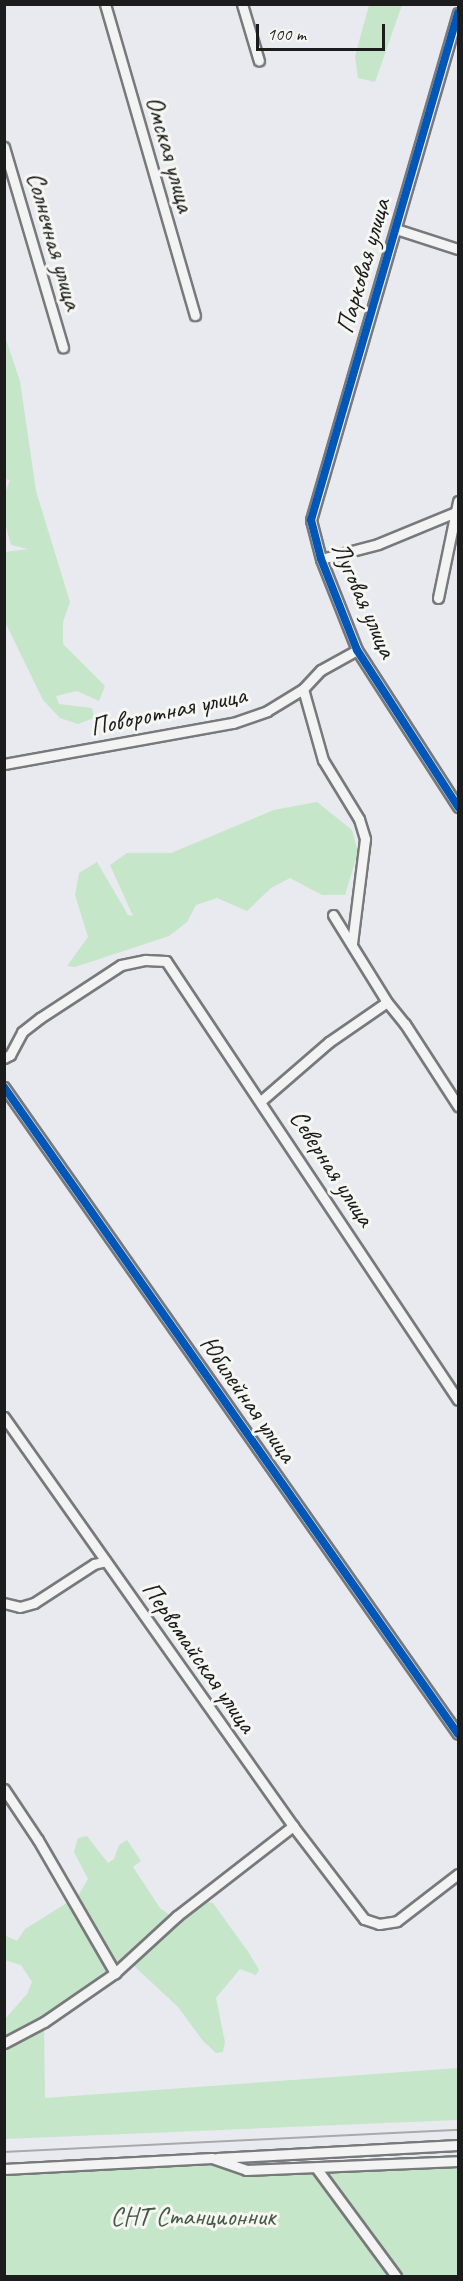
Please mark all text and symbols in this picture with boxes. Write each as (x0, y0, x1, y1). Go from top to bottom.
scale bar (259, 12, 388, 50)
text: 100 m (267, 23, 306, 45)
street label: Омская улица (138, 92, 202, 216)
street label: Солнечная улица (19, 167, 89, 315)
street label: Парковая улица (329, 194, 397, 338)
street label: Луговая улица (324, 537, 404, 663)
street label: Поворотная улица (86, 679, 250, 743)
street label: Северная улица (282, 1103, 382, 1233)
street label: Юбилейная улица (192, 1328, 304, 1470)
street label: Первомайская улица (135, 1574, 263, 1740)
park label: СНТ Станционник (110, 2201, 276, 2233)

